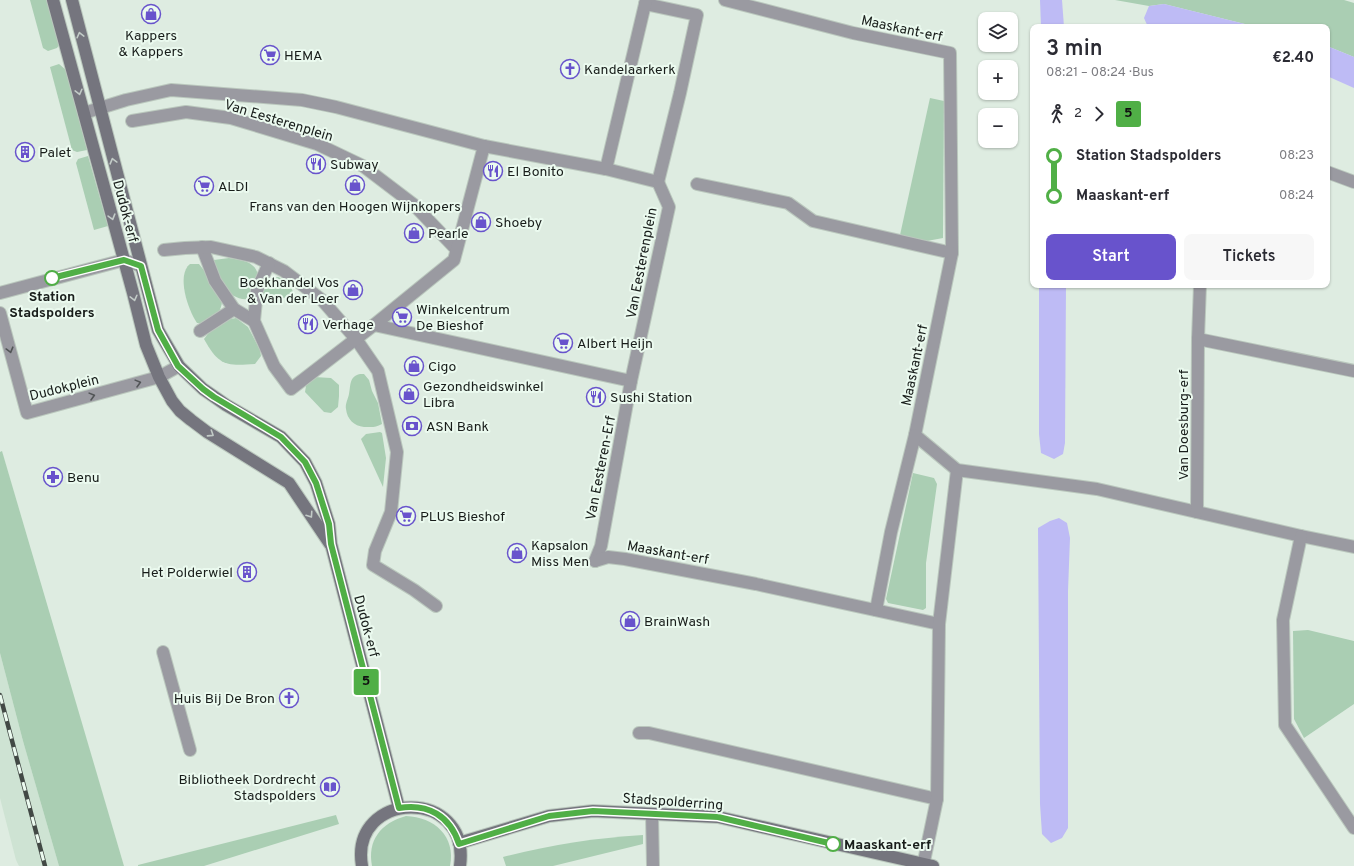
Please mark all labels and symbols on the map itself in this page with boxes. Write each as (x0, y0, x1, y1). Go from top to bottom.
shop icon: Kappers & Kappers (140, 3, 162, 25)
street label: Maaskant-erf (859, 13, 944, 46)
place label: Kappers & Kappers (119, 28, 183, 61)
one-way arrow (77, 32, 85, 38)
supermarket icon: HEMA (259, 44, 281, 66)
place label: HEMA (284, 48, 323, 65)
church icon: Kandelaarkerk (559, 58, 581, 80)
place label: Kandelaarkerk (584, 62, 676, 79)
one-way arrow (74, 88, 82, 95)
street label: Van Eesterenplein (222, 97, 335, 146)
building icon: Palet (14, 141, 36, 163)
place label: Palet (39, 145, 71, 162)
restaurant icon: Subway (305, 153, 327, 175)
one-way arrow (110, 157, 118, 164)
place label: Subway (330, 157, 379, 174)
restaurant icon: El Bonito (482, 160, 504, 182)
place label: El Bonito (507, 164, 564, 181)
shop icon: Frans van den Hoogen Wijnkopers (344, 174, 366, 196)
supermarket icon: ALDI (193, 175, 215, 197)
street label: Dudok-erf (108, 178, 141, 245)
place label: ALDI (218, 179, 249, 196)
place label: Frans van den Hoogen Wijnkopers (249, 199, 461, 216)
street label: Van Eesterenplein (623, 206, 662, 320)
shop icon: Shoeby (470, 211, 492, 233)
one-way arrow (108, 214, 116, 220)
place label: Shoeby (495, 215, 542, 232)
shop icon: Pearle (403, 222, 425, 244)
place label: Pearle (428, 226, 468, 243)
marker: Station Stadspolders (44, 270, 60, 286)
place label: Boekhandel Vos & Van der Leer (239, 275, 340, 308)
shop icon: Boekhandel Vos & Van der Leer (342, 279, 364, 301)
place label: Station Stadspolders (9, 289, 95, 322)
one-way arrow (130, 295, 138, 301)
place label: Winkelcentrum De Bieshof (416, 302, 510, 335)
supermarket icon: Winkelcentrum De Bieshof (391, 306, 413, 328)
restaurant icon: Verhage (297, 313, 319, 335)
place label: Verhage (322, 317, 374, 334)
street label: Maaskant-erf (899, 323, 932, 408)
supermarket icon: Albert Heijn (552, 332, 574, 354)
place label: Albert Heijn (577, 336, 653, 353)
one-way arrow (5, 346, 14, 353)
shop icon: Cigo (403, 355, 425, 377)
place label: Cigo (428, 359, 456, 376)
street label: Van Doesburg-erf (1176, 369, 1193, 480)
street label: Dudokplein (28, 372, 101, 405)
one-way arrow (134, 379, 141, 388)
place label: Gezondheidswinkel Libra (423, 379, 544, 412)
shop icon: Gezondheidswinkel Libra (398, 383, 420, 405)
restaurant icon: Sushi Station (585, 386, 607, 408)
place label: Sushi Station (610, 390, 692, 407)
one-way arrow (89, 392, 95, 400)
street label: Van Eesteren-Erf (583, 414, 620, 522)
bank icon: ASN Bank (401, 415, 423, 437)
place label: ASN Bank (426, 419, 489, 436)
one-way arrow (207, 430, 214, 437)
pharmacy icon: Benu (42, 466, 64, 488)
place label: Benu (67, 470, 100, 487)
supermarket icon: PLUS Bieshof (395, 505, 417, 527)
place label: PLUS Bieshof (420, 509, 505, 526)
one-way arrow (305, 510, 312, 517)
place label: Kapsalon Miss Men (531, 538, 589, 571)
street label: Maaskant-erf (626, 538, 710, 569)
shop icon: Kapsalon Miss Men (506, 542, 528, 564)
building icon: Het Polderwiel (236, 561, 258, 583)
place label: Het Polderwiel (141, 565, 233, 582)
street label: Dudok-erf (349, 593, 382, 660)
shop icon: BrainWash (619, 610, 641, 632)
place label: BrainWash (644, 614, 710, 631)
line badge: 5 (353, 669, 379, 695)
church icon: Huis Bij De Bron (278, 687, 300, 709)
place label: Huis Bij De Bron (174, 691, 275, 708)
place label: Bibliotheek Dordrecht Stadspolders (178, 772, 316, 805)
library icon: Bibliotheek Dordrecht Stadspolders (319, 776, 341, 798)
street label: Stadspolderring (622, 790, 724, 814)
marker: Maaskant-erf (825, 836, 841, 852)
place label: Maaskant-erf (844, 837, 931, 854)

